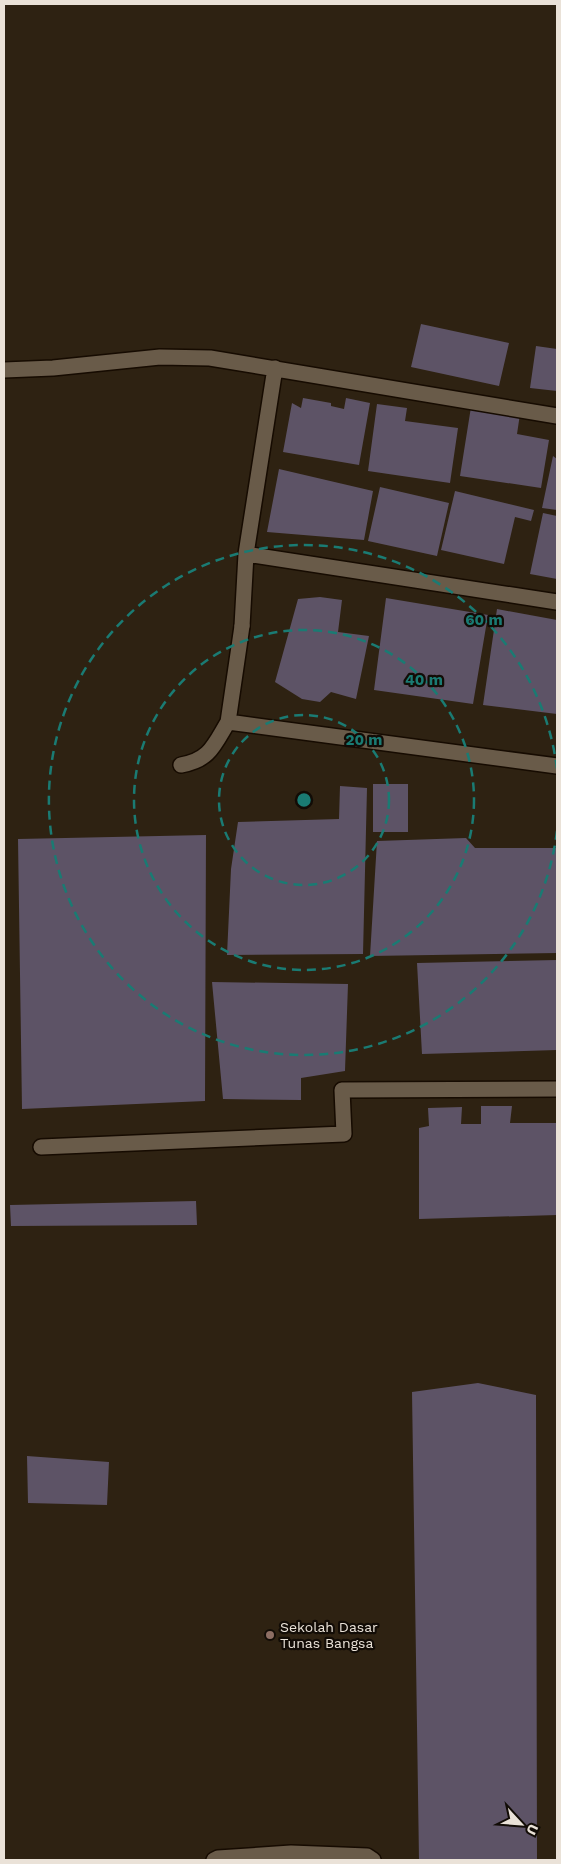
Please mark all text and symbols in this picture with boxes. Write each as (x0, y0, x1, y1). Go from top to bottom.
text: 60 m (465, 611, 503, 629)
text: 40 m (405, 671, 443, 689)
text: 20 m (345, 731, 383, 749)
centre of rings (295, 791, 313, 809)
place label: Sekolah Dasar Tunas Bangsa (280, 1619, 378, 1651)
marker: Sekolah Dasar Tunas Bangsa (264, 1629, 276, 1641)
north arrow (496, 1799, 546, 1849)
text: U (523, 1822, 542, 1838)

